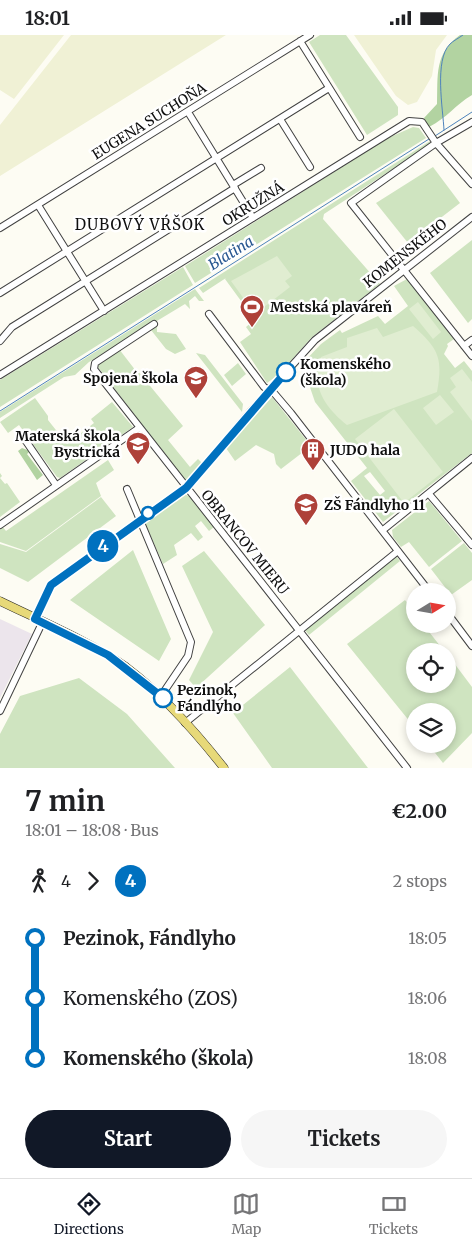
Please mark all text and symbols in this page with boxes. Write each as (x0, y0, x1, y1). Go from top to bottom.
text: 18:01 (25, 6, 70, 30)
street label: EUGENA SUCHOŇA (89, 78, 210, 163)
street label: OKRUŽNÁ (219, 178, 287, 230)
district label: DUBOVÝ VŔŠOK (75, 214, 205, 234)
street label: KOMENSKÉHO (360, 215, 450, 291)
water label: Blatina (205, 231, 257, 274)
sports icon: Mestská plaváreň (239, 294, 265, 328)
place label: Mestská plaváreň (270, 298, 392, 316)
place label: Komenského (škola) (300, 355, 391, 389)
marker: Komenského (škola) (276, 362, 296, 382)
school or university icon: Spojená škola (183, 365, 209, 399)
place label: Spojená škola (83, 369, 178, 387)
place label: Materská škola Bystrická (15, 427, 120, 461)
school or university icon: Materská škola Bystrická (125, 431, 151, 465)
building icon: JUDO hala (300, 437, 326, 471)
place label: JUDO hala (329, 441, 400, 459)
street label: OBRANCOV MIERU (197, 486, 293, 598)
school or university icon: ZŠ Fándlyho 11 (293, 492, 319, 526)
place label: ZŠ Fándlyho 11 (324, 496, 426, 514)
unlabelled marker (141, 506, 155, 520)
line badge: 4 (87, 530, 119, 562)
text: 4 (97, 534, 109, 557)
north arrow (406, 583, 456, 633)
map controls (406, 583, 456, 753)
button: locate (406, 643, 456, 693)
place label: Pezinok, Fándlyho (177, 681, 241, 715)
marker: Pezinok, Fándlyho (153, 688, 173, 708)
button: layers (406, 703, 456, 753)
text: 7 min (25, 783, 105, 819)
text: €2.00 (391, 799, 447, 823)
text: 18:01 – 18:08 · Bus (25, 820, 159, 840)
icon: walk (25, 867, 53, 895)
icon: forward (79, 867, 107, 895)
text: 4 (125, 869, 136, 892)
text: 4 (61, 871, 71, 891)
text: 2 stops (393, 871, 447, 891)
text: Pezinok, Fándlyho (63, 926, 236, 950)
text: 18:05 (408, 928, 447, 948)
text: Komenského (ZOS) (63, 986, 238, 1010)
text: 18:06 (408, 988, 447, 1008)
text: Komenského (škola) (63, 1046, 254, 1070)
text: 18:08 (408, 1048, 447, 1068)
button: Start (25, 1110, 231, 1168)
button: Tickets (241, 1110, 447, 1168)
tab: Directions (54, 1190, 124, 1238)
tab: Map (231, 1190, 261, 1238)
tab: Tickets (369, 1190, 418, 1238)

